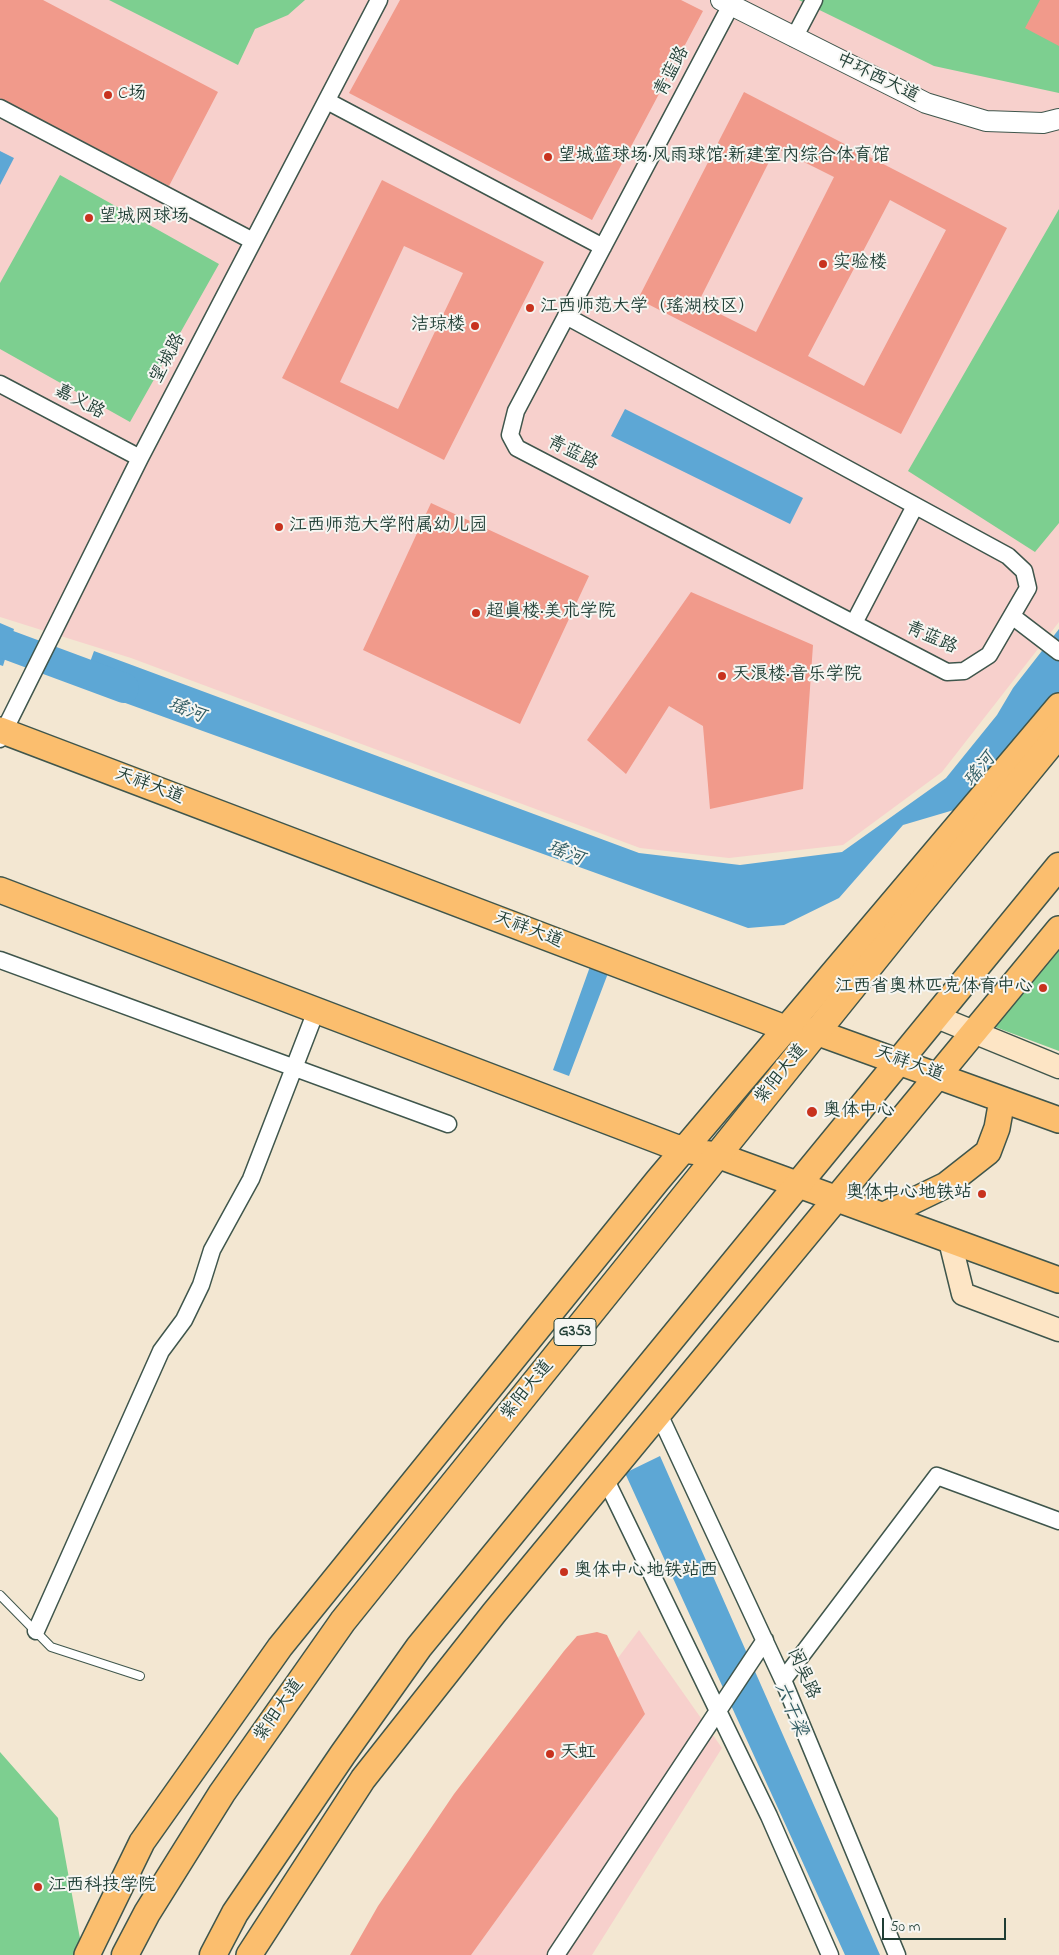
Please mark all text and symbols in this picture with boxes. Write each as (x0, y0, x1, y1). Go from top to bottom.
street label: 青蓝路 (651, 43, 695, 101)
street label: 中环西大道 (832, 50, 922, 108)
place label: C场 (118, 84, 146, 106)
marker: C场 (102, 89, 114, 101)
place label: 望城篮球场·风雨球馆·新建室内综合体育馆 (558, 146, 890, 168)
marker: 望城篮球场·风雨球馆·新建室内综合体育馆 (542, 151, 554, 163)
place label: 望城网球场 (99, 207, 189, 229)
marker: 望城网球场 (83, 212, 95, 224)
place label: 实验楼 (833, 253, 887, 275)
marker: 实验楼 (817, 258, 829, 270)
place label: 江西师范大学（瑶湖校区） (540, 297, 756, 319)
marker: 江西师范大学（瑶湖校区） (524, 302, 536, 314)
place label: 洁琼楼 (411, 315, 465, 337)
marker: 洁琼楼 (469, 320, 481, 332)
street label: 望城路 (147, 330, 191, 388)
street label: 嘉义路 (50, 381, 108, 425)
street label: 青蓝路 (543, 432, 601, 476)
place label: 江西师范大学附属幼儿园 (289, 516, 487, 538)
marker: 江西师范大学附属幼儿园 (273, 521, 285, 533)
place label: 超真楼·美术学院 (486, 602, 616, 624)
marker: 超真楼·美术学院 (470, 607, 482, 619)
street label: 青蓝路 (902, 618, 960, 660)
place label: 天浪楼·音乐学院 (732, 665, 862, 687)
marker: 天浪楼·音乐学院 (716, 670, 728, 682)
water label: 瑶河 (164, 695, 208, 729)
water label: 瑶河 (960, 749, 1002, 793)
street label: 天祥大道 (112, 764, 186, 810)
water label: 瑶河 (543, 838, 587, 872)
street label: 天祥大道 (491, 908, 565, 954)
place label: 江西省奥林匹克体育中心 (835, 977, 1033, 999)
marker: 江西省奥林匹克体育中心 (1037, 982, 1049, 994)
street label: 紫阳大道 (751, 1040, 813, 1110)
street label: 天祥大道 (871, 1043, 947, 1087)
place label: 奥体中心 (823, 1101, 895, 1123)
marker: 奥体中心 (805, 1105, 819, 1119)
place label: 奥体中心地铁站 (846, 1183, 972, 1205)
marker: 奥体中心地铁站 (976, 1188, 988, 1200)
road number: G353 (554, 1318, 596, 1345)
street label: 紫阳大道 (497, 1356, 559, 1426)
place label: 奥体中心地铁站西 (574, 1561, 718, 1583)
marker: 奥体中心地铁站西 (558, 1566, 570, 1578)
street label: 闵吴路 (781, 1645, 823, 1703)
street label: 紫阳大道 (251, 1675, 309, 1747)
water label: 六干梁 (767, 1679, 811, 1741)
place label: 天虹 (560, 1743, 596, 1765)
marker: 天虹 (544, 1748, 556, 1760)
place label: 江西科技学院 (48, 1876, 156, 1898)
marker: 江西科技学院 (32, 1881, 44, 1893)
scale bar (884, 1908, 1008, 1940)
text: 50 m (890, 1916, 920, 1938)

